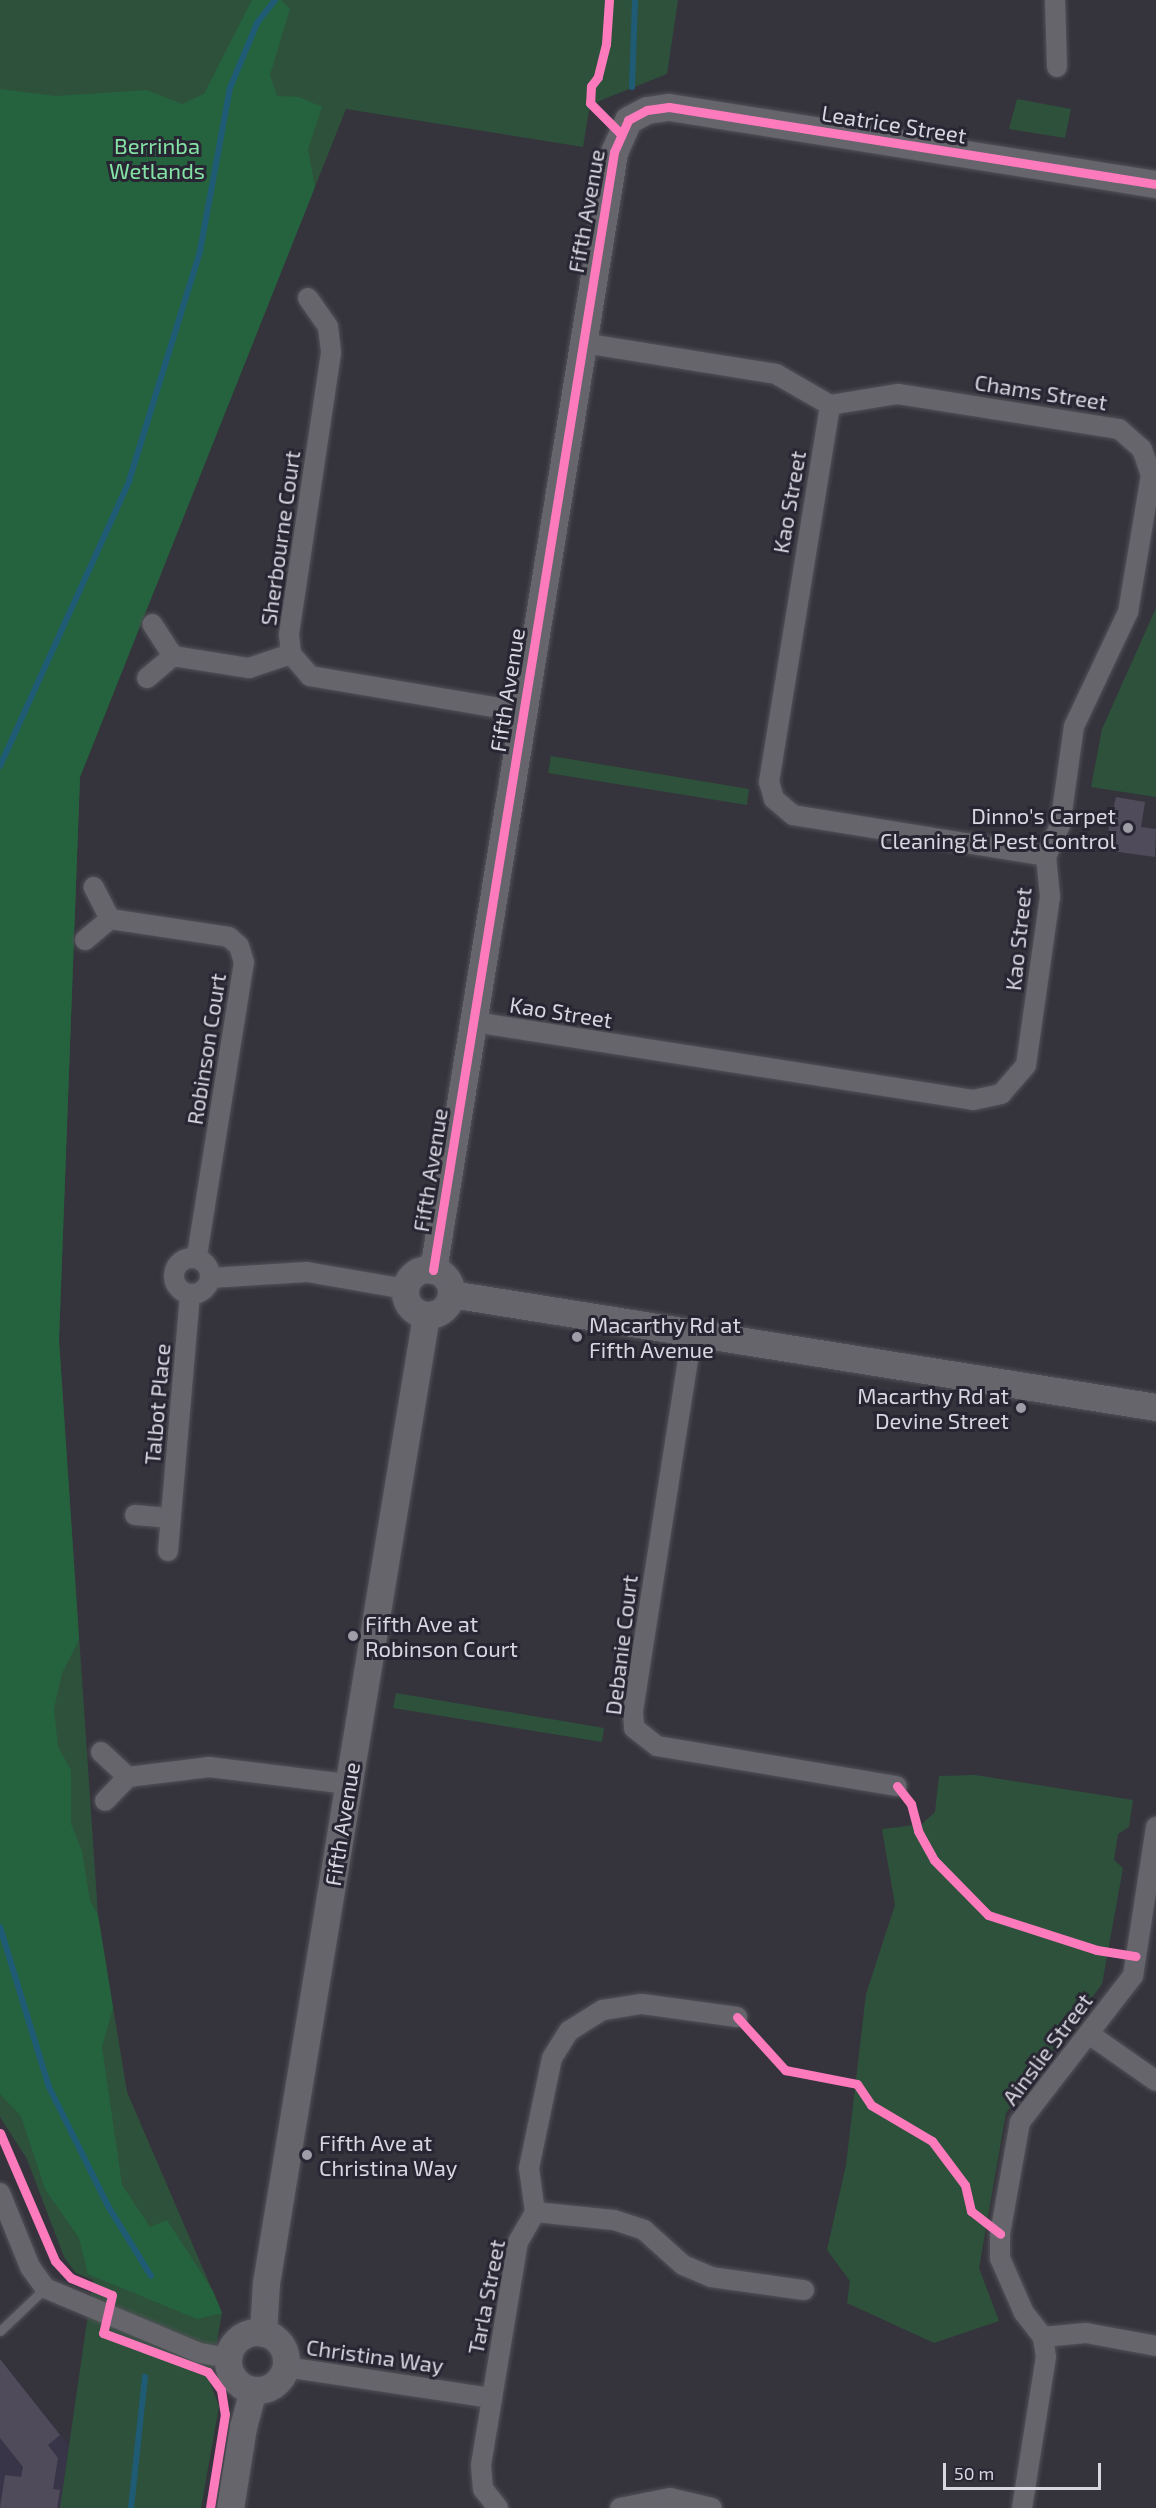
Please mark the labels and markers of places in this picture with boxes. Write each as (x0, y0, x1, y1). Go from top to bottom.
place label: Dinno's Carpet Cleaning & Pest Control (880, 802, 1116, 854)
marker: Dinno's Carpet Cleaning & Pest Control (1121, 821, 1135, 835)
place label: Macarthy Rd at Fifth Avenue (589, 1311, 741, 1362)
marker: Macarthy Rd at Fifth Avenue (570, 1330, 584, 1344)
place label: Macarthy Rd at Devine Street (857, 1382, 1009, 1434)
marker: Macarthy Rd at Devine Street (1014, 1401, 1028, 1415)
place label: Fifth Ave at Robinson Court (365, 1610, 518, 1662)
marker: Fifth Ave at Robinson Court (346, 1629, 360, 1643)
place label: Fifth Ave at Christina Way (319, 2129, 458, 2180)
marker: Fifth Ave at Christina Way (300, 2148, 314, 2162)

